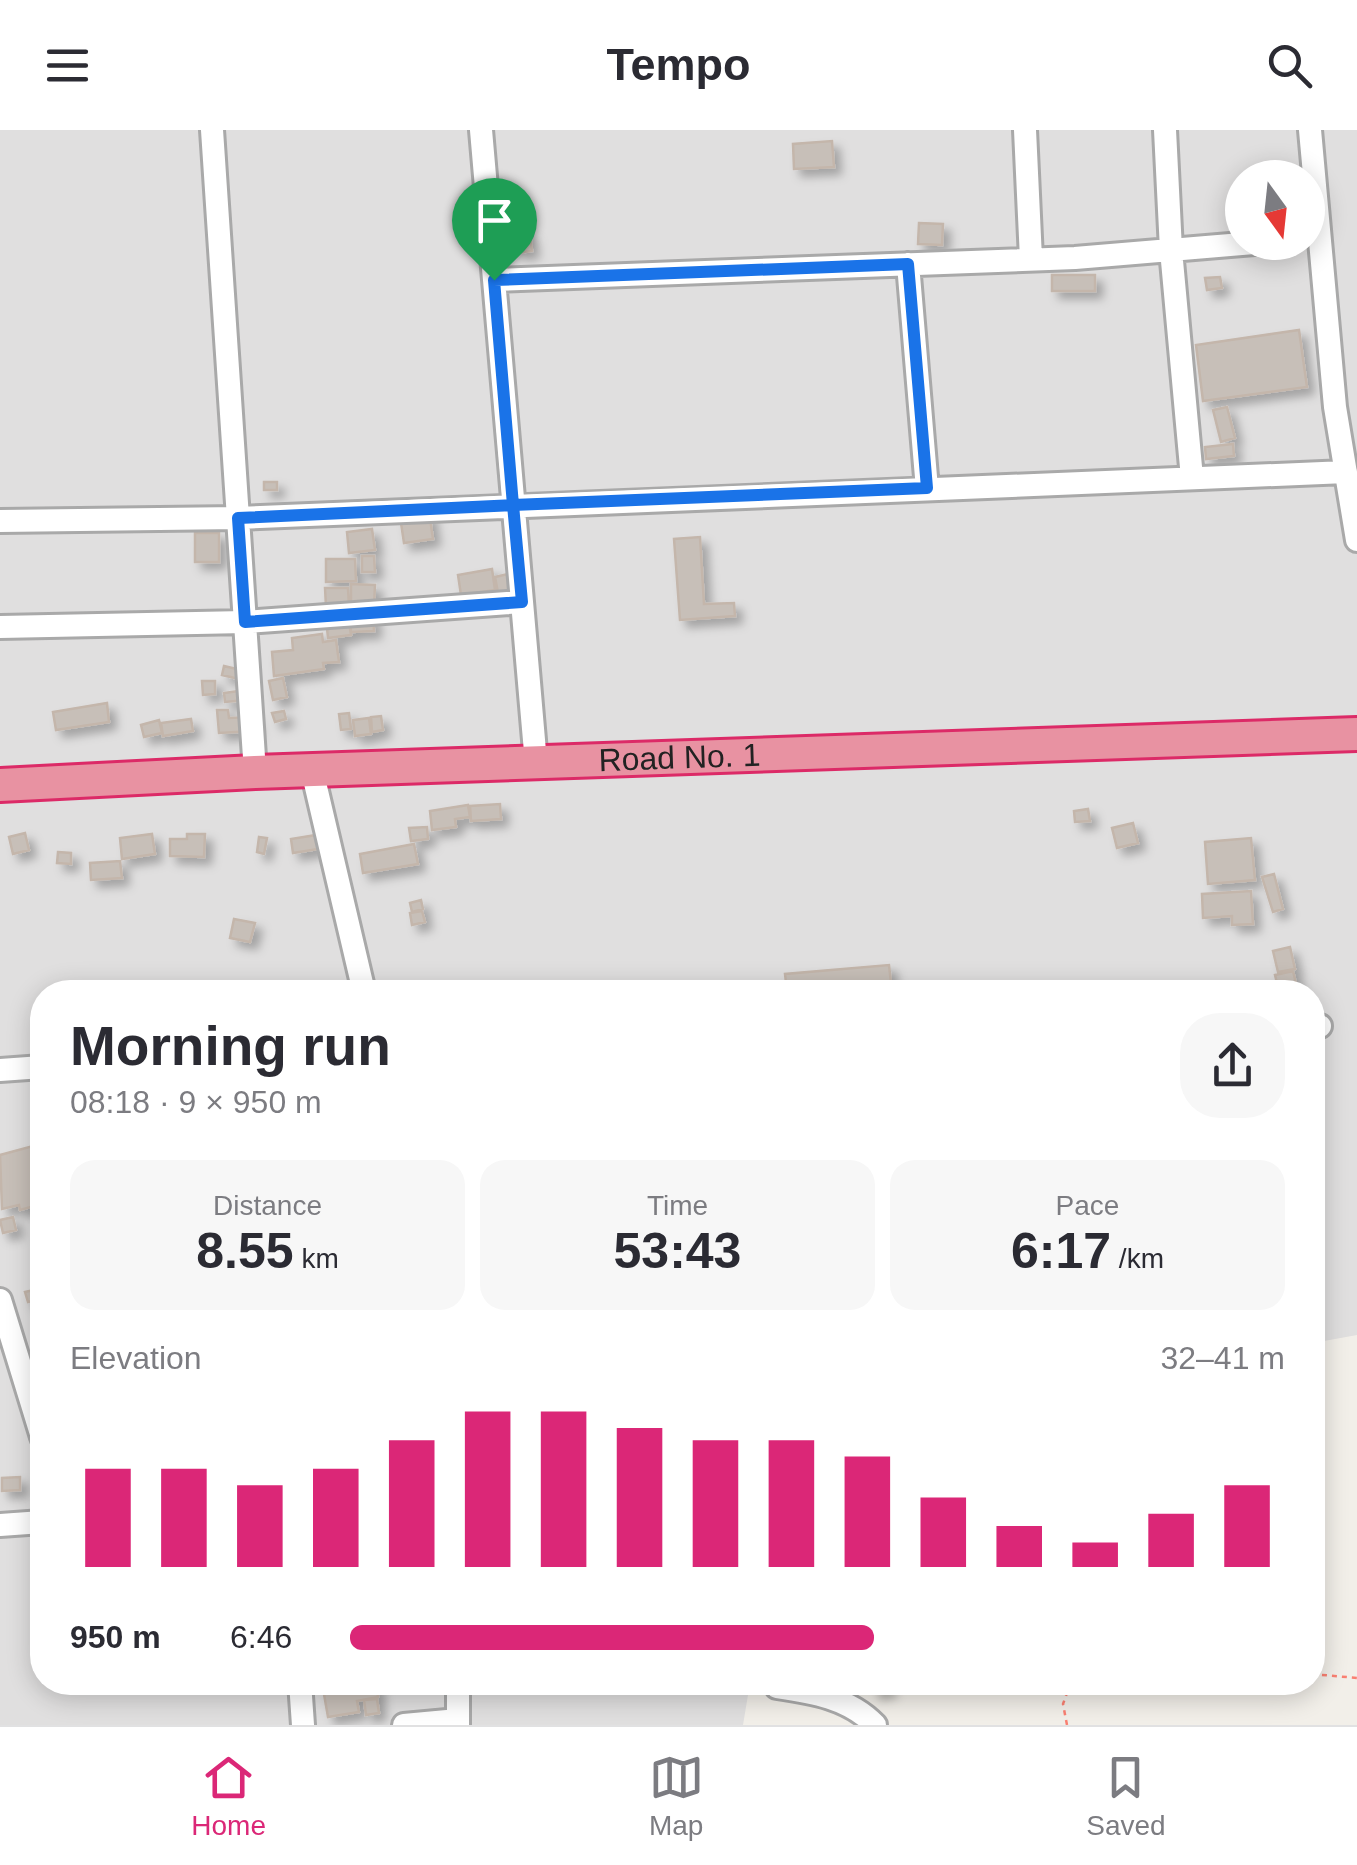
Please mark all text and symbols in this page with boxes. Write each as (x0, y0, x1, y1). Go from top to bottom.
icon: menu (40, 38, 95, 93)
icon: search (1262, 38, 1317, 93)
text: Tempo (606, 39, 751, 90)
north arrow (1225, 160, 1325, 260)
map controls (1225, 160, 1325, 260)
pin (452, 178, 537, 281)
icon: arrive (467, 193, 522, 248)
street label: Road No. 1 (598, 737, 761, 778)
button: share (1180, 1013, 1285, 1118)
text: Morning run (70, 1015, 391, 1077)
text: 08:18 · 9 × 950 m (70, 1084, 322, 1120)
text: Distance (213, 1190, 322, 1221)
text: Time (647, 1190, 708, 1221)
text: Pace (1056, 1190, 1119, 1221)
text: 8.55 (196, 1223, 294, 1279)
text: 53:43 (614, 1223, 741, 1279)
text: 6:17 (1011, 1223, 1111, 1279)
text: km (294, 1243, 339, 1274)
text: /km (1111, 1243, 1164, 1274)
text: Elevation (70, 1340, 202, 1376)
text: 32–41 m (1160, 1340, 1285, 1376)
text: 950 m (70, 1619, 161, 1655)
text: 6:46 (230, 1619, 292, 1655)
tab: Home (191, 1750, 266, 1842)
tab: Map (649, 1750, 704, 1842)
tab: Saved (1086, 1750, 1166, 1842)

